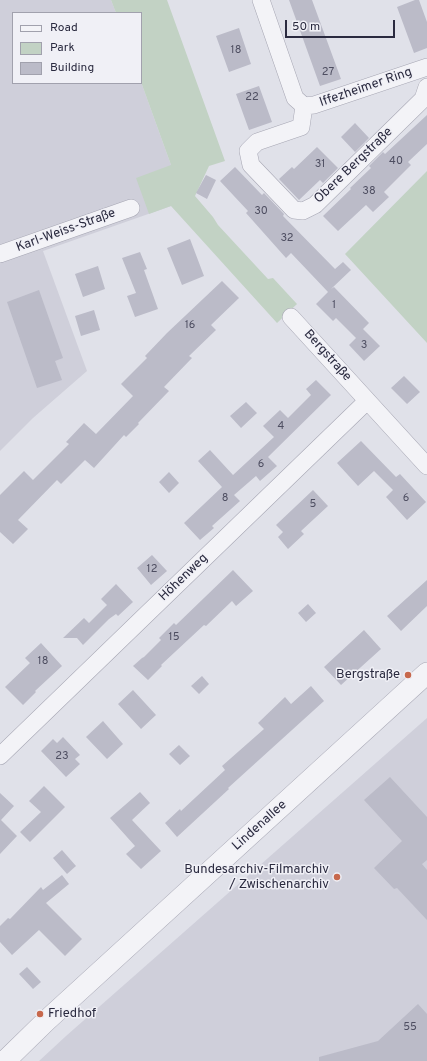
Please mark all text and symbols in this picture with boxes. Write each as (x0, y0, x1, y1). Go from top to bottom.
legend (12, 12, 142, 84)
scale bar (287, 12, 397, 38)
text: 50 m (292, 19, 320, 35)
text: Road (50, 20, 78, 36)
text: Park (50, 40, 75, 56)
house number: 18 (231, 44, 241, 58)
text: Building (50, 60, 94, 76)
street label: Iffezheimer Ring (318, 65, 414, 111)
house number: 27 (322, 66, 334, 80)
house number: 22 (245, 91, 259, 105)
street label: Obere Bergstraße (312, 125, 396, 207)
house number: 40 (389, 155, 403, 169)
house number: 31 (315, 158, 325, 172)
house number: 38 (362, 185, 376, 199)
house number: 30 (254, 205, 268, 219)
street label: Karl-Weiss-Straße (14, 206, 118, 256)
house number: 32 (280, 232, 294, 246)
house number: 1 (332, 299, 336, 313)
house number: 16 (185, 319, 195, 333)
street label: Bergstraße (300, 327, 354, 385)
house number: 3 (361, 339, 367, 353)
house number: 4 (278, 420, 284, 434)
house number: 6 (258, 458, 264, 472)
house number: 8 (222, 492, 228, 506)
house number: 6 (403, 492, 409, 506)
house number: 5 (310, 498, 316, 512)
street label: Höhenweg (156, 551, 212, 605)
house number: 12 (147, 563, 157, 577)
house number: 15 (169, 631, 179, 645)
house number: 18 (38, 655, 48, 669)
place label: Bergstraße (336, 667, 400, 683)
marker: Bergstraße (403, 670, 413, 680)
house number: 23 (55, 750, 69, 764)
street label: Lindenallee (230, 798, 290, 854)
place label: Bundesarchiv-Filmarchiv / Zwischenarchiv (184, 862, 329, 893)
marker: Bundesarchiv-Filmarchiv / Zwischenarchiv (332, 872, 342, 882)
place label: Friedhof (48, 1006, 96, 1022)
marker: Friedhof (35, 1009, 45, 1019)
house number: 55 (403, 1021, 417, 1035)

